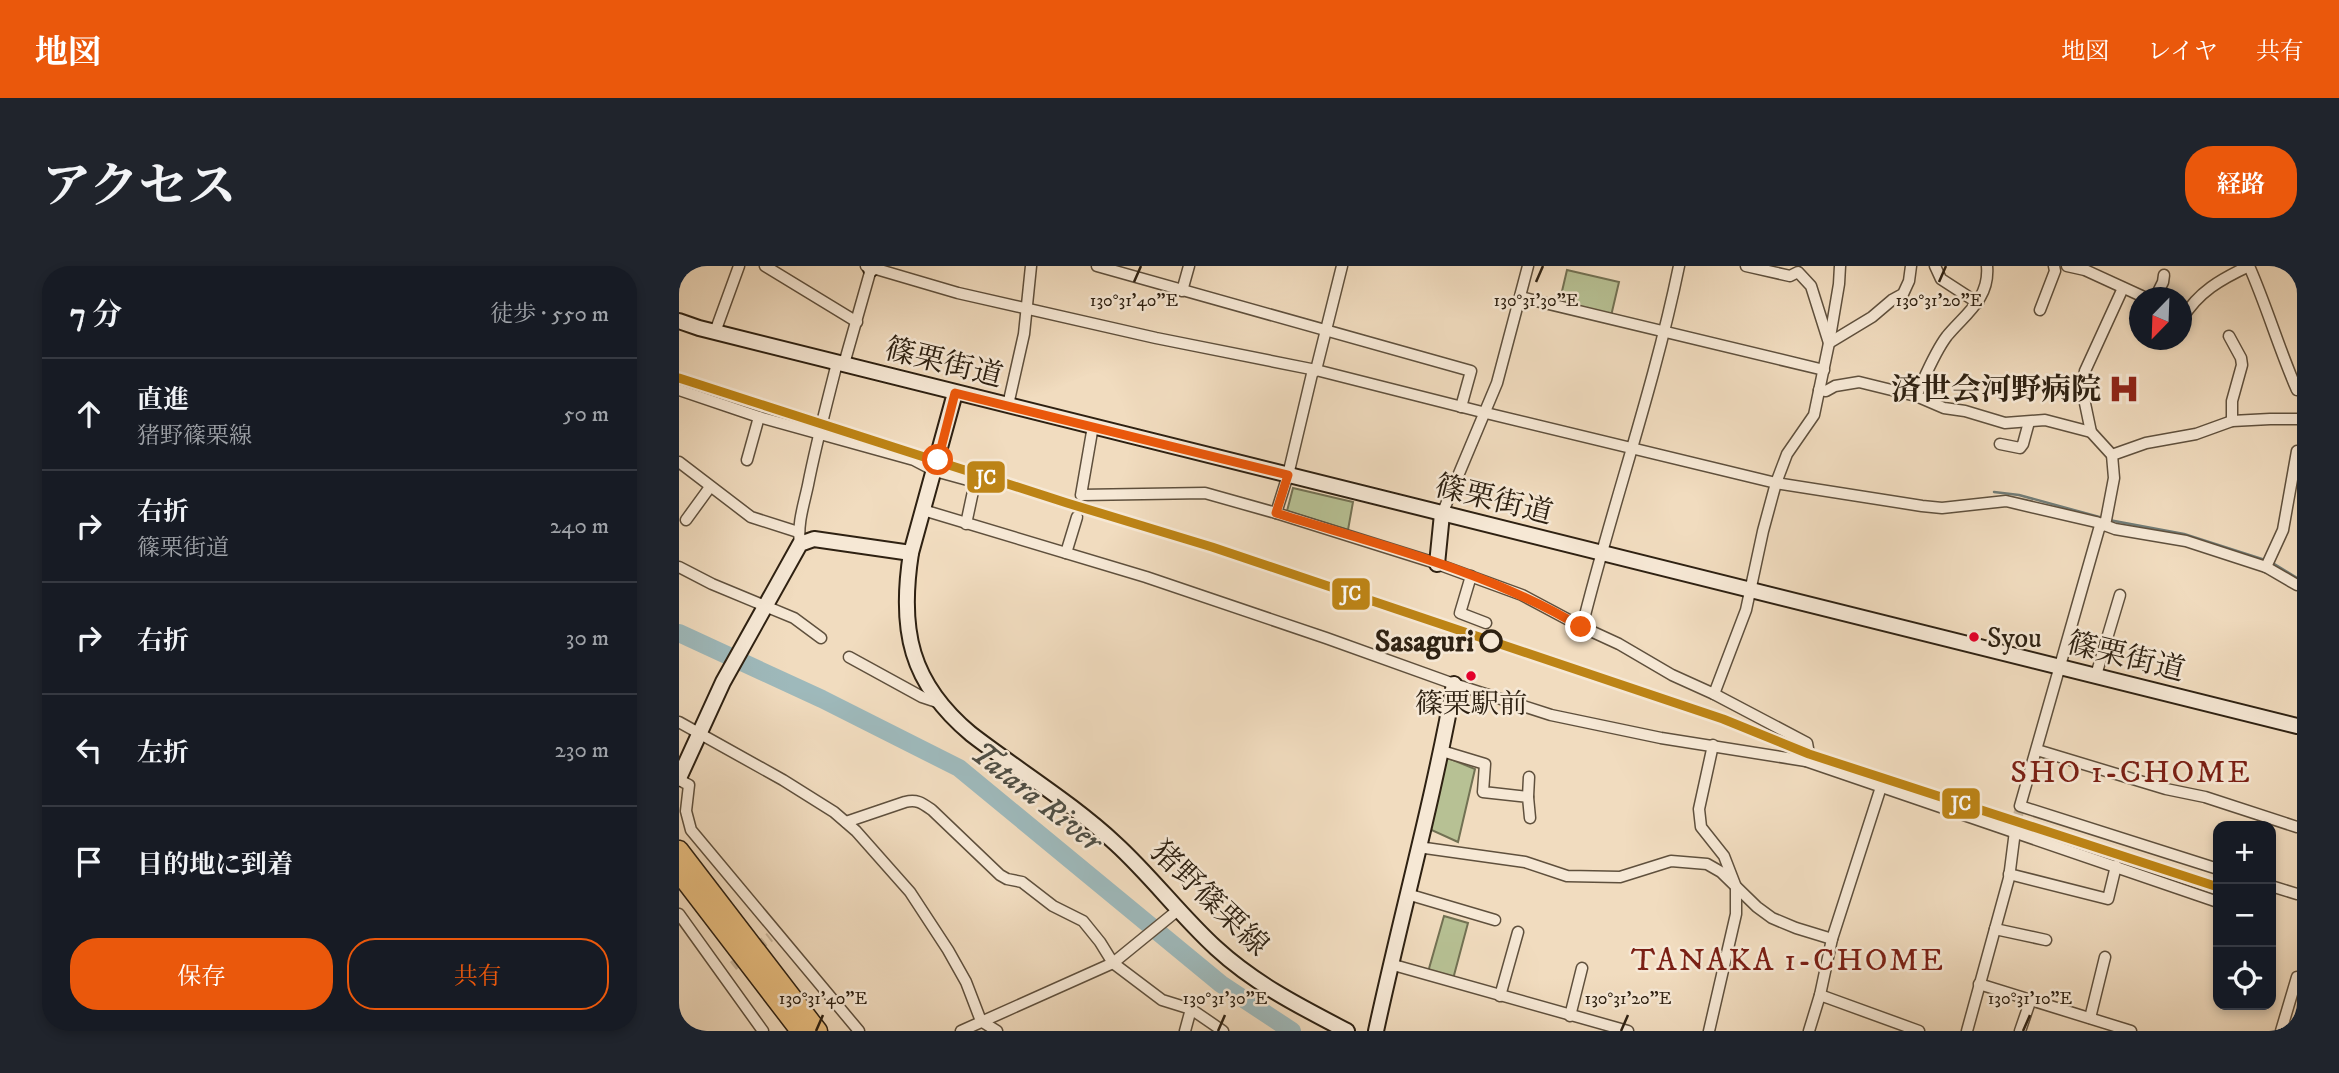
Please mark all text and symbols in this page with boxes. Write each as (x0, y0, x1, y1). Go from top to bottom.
text: 地図 (35, 33, 101, 74)
text: 地図 (2061, 37, 2109, 67)
text: レイヤ (2147, 37, 2218, 67)
text: 共有 (2256, 37, 2304, 67)
button: 経路 (2185, 146, 2297, 218)
text: アクセス (42, 157, 237, 219)
north arrow (2129, 287, 2192, 350)
text: 130°31'40"E (1090, 290, 1178, 312)
text: 130°31'30"E (1494, 290, 1579, 312)
text: 130°31'20"E (1896, 290, 1983, 312)
text: 7 分 (70, 297, 122, 334)
text: 徒歩 · 550 m (490, 300, 609, 329)
street label: 篠栗街道 (881, 331, 1006, 396)
place label: 済世会河野病院 (1891, 372, 2101, 409)
hospital icon: 済世会河野病院 (2107, 372, 2141, 406)
text: 直進 (137, 384, 189, 417)
icon: ahead (70, 395, 108, 433)
text: 50 m (563, 400, 609, 429)
text: 猪野篠栗線 (137, 422, 252, 451)
route start (922, 444, 953, 475)
line badge: JC (966, 460, 1006, 494)
text: JC (974, 467, 996, 490)
street label: 篠栗街道 (1431, 468, 1556, 533)
text: 右折 (137, 496, 189, 529)
icon: right (70, 507, 108, 545)
text: 240 m (550, 512, 609, 541)
text: 篠栗街道 (137, 534, 229, 563)
line badge: JC (1331, 577, 1371, 611)
text: JC (1339, 583, 1361, 606)
route end (1565, 611, 1596, 642)
icon: right (70, 619, 108, 657)
place label: Syou (1987, 621, 2042, 656)
text: 30 m (566, 624, 609, 653)
place label: Sasaguri (1375, 624, 1474, 661)
text: 右折 (137, 625, 189, 658)
street label: 篠栗街道 (2063, 625, 2188, 690)
marker: Sasaguri (1480, 630, 1502, 652)
marker: Syou (1967, 630, 1981, 644)
marker: 篠栗駅前 (1464, 669, 1478, 683)
place label: 篠栗駅前 (1415, 687, 1527, 722)
icon: left (70, 731, 108, 769)
water label: Tatara River (962, 734, 1112, 863)
text: 230 m (555, 736, 609, 765)
text: 左折 (137, 737, 189, 770)
district label: SHO 1-CHOME (2010, 753, 2252, 793)
line badge: JC (1941, 787, 1981, 820)
text: JC (1949, 793, 1971, 816)
map controls (2213, 821, 2276, 1010)
button: + (2213, 821, 2276, 884)
street label: 猪野篠栗線 (1142, 834, 1276, 964)
icon: arrive (70, 843, 108, 881)
text: 目的地に到着 (137, 849, 293, 882)
button: − (2213, 884, 2276, 947)
button: 保存 (70, 938, 333, 1010)
button: 共有 (347, 938, 609, 1010)
district label: TANAKA 1-CHOME (1631, 941, 1945, 981)
button: locate (2213, 947, 2276, 1010)
text: 130°31'40"E (779, 988, 867, 1010)
text: 130°31'30"E (1183, 988, 1268, 1010)
text: 130°31'20"E (1585, 988, 1672, 1010)
text: 130°31'10"E (1988, 988, 2073, 1010)

